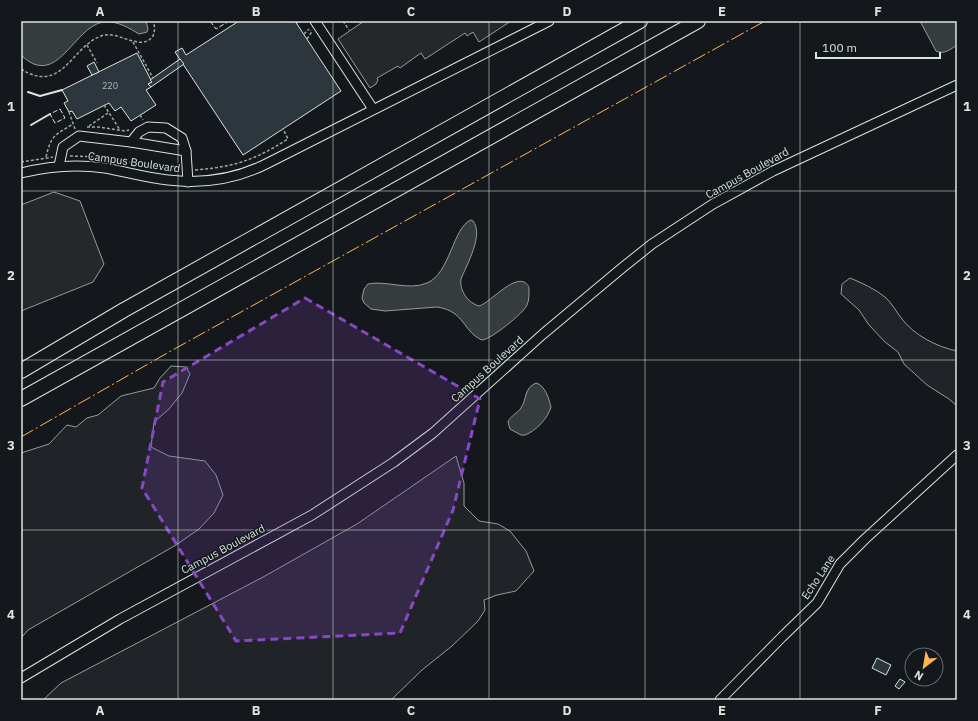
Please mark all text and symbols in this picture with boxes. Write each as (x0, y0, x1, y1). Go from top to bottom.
text: A (96, 3, 105, 20)
text: B (252, 3, 261, 20)
text: C (407, 3, 416, 20)
text: D (562, 3, 572, 20)
text: E (718, 3, 726, 20)
text: F (874, 3, 882, 20)
scale bar (816, 34, 940, 60)
text: 100 m (822, 40, 857, 55)
house number: 220 (102, 80, 118, 91)
text: 1 (7, 98, 15, 115)
text: 1 (963, 98, 971, 115)
street label: Campus Boulevard (703, 144, 791, 202)
street label: Campus Boulevard (87, 149, 181, 175)
text: 2 (7, 267, 15, 284)
text: 2 (963, 267, 971, 284)
street label: Campus Boulevard (448, 333, 526, 405)
text: 3 (7, 437, 15, 454)
text: 3 (963, 437, 971, 454)
street label: Campus Boulevard (179, 521, 267, 577)
street label: Echo Lane (798, 552, 838, 602)
text: 4 (7, 606, 15, 623)
text: 4 (963, 606, 971, 623)
north arrow (904, 647, 944, 687)
text: N (912, 668, 926, 684)
text: A (96, 702, 105, 719)
text: B (252, 702, 261, 719)
text: C (407, 702, 416, 719)
text: D (562, 702, 572, 719)
text: E (718, 702, 726, 719)
text: F (874, 702, 882, 719)

